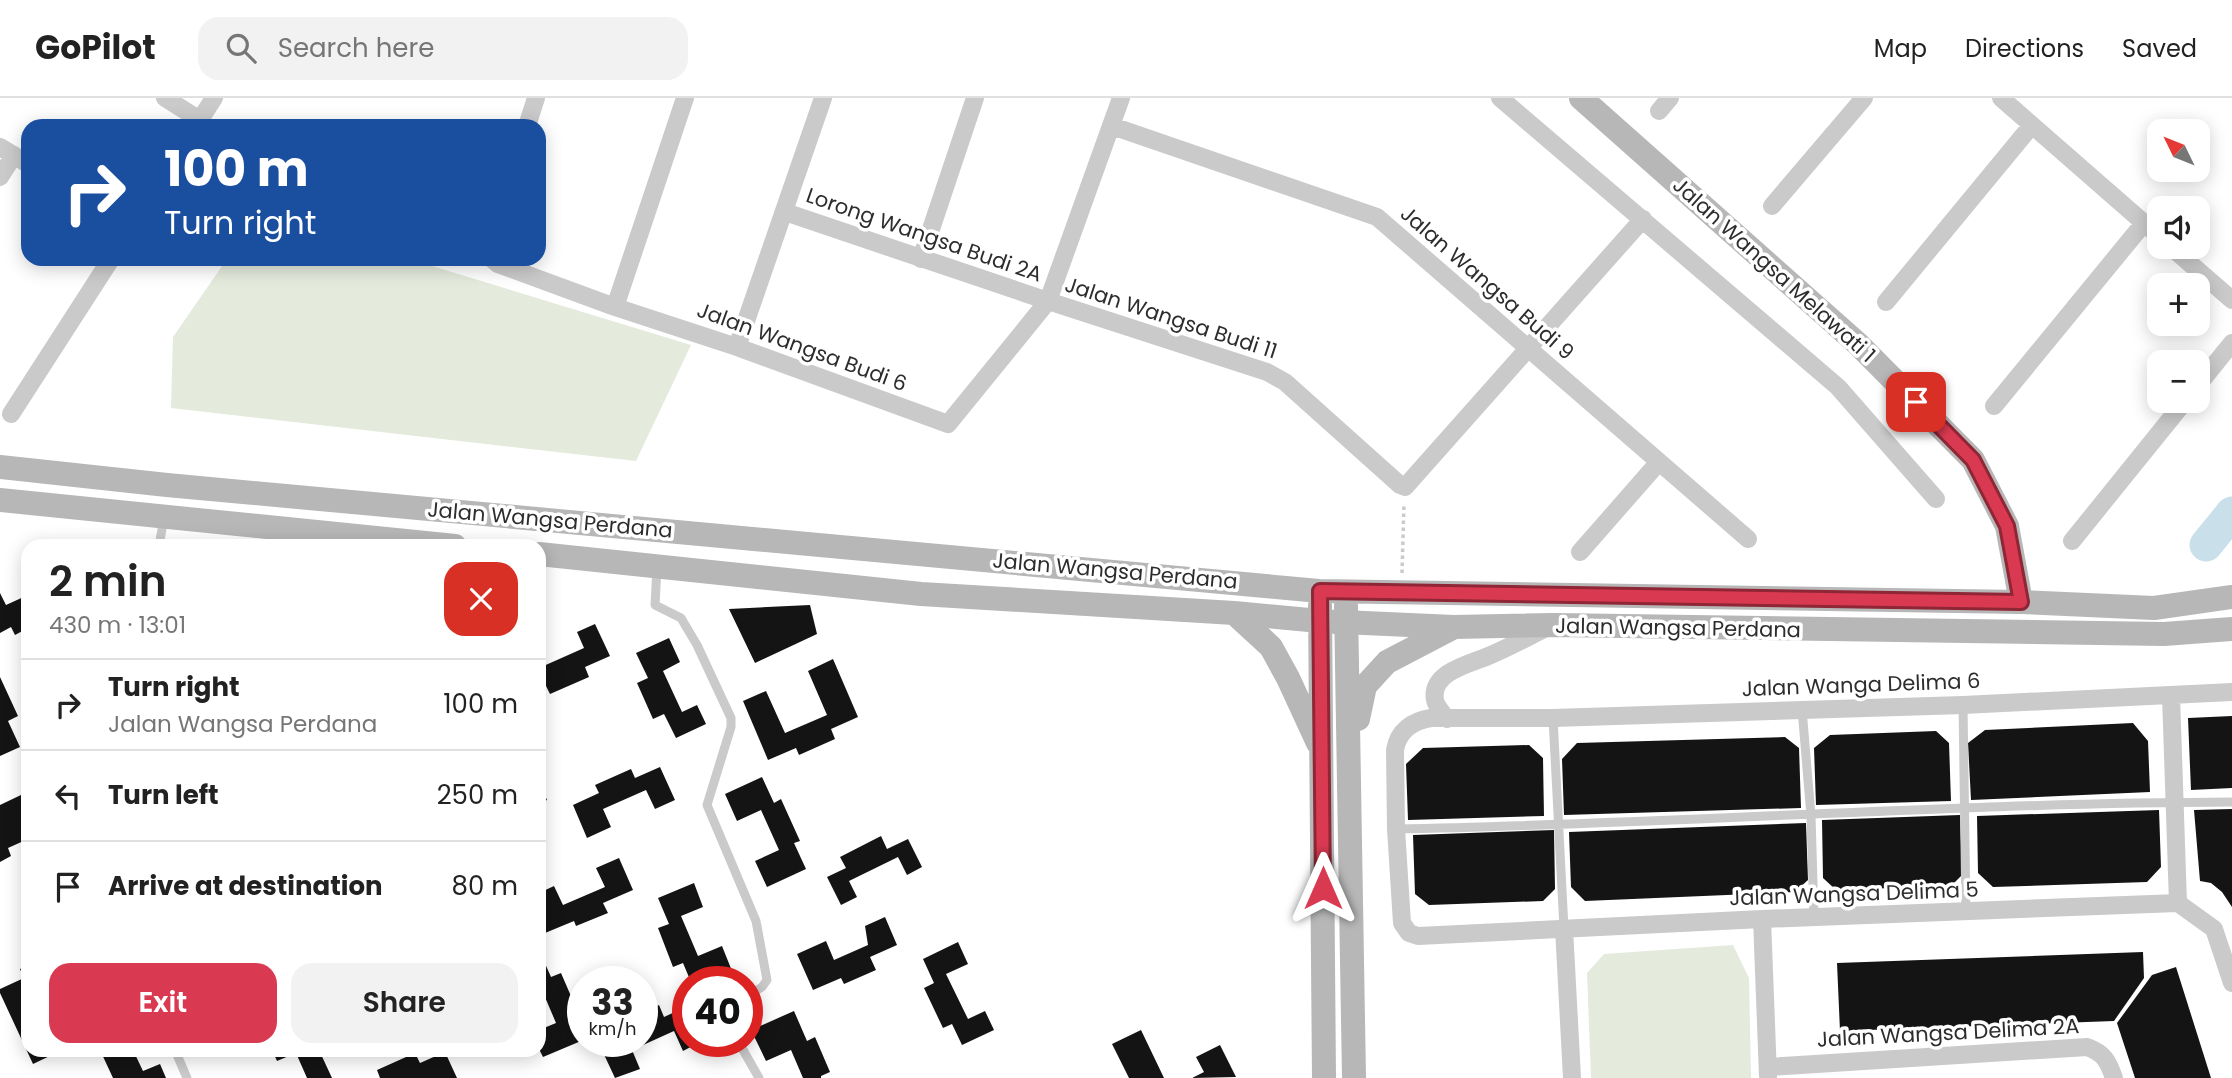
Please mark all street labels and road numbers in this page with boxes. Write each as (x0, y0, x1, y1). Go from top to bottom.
street label: Jalan Wangsa Melawati 1 (1667, 171, 1882, 369)
street label: Lorong Wangsa Budi 2A (802, 181, 1046, 289)
street label: Jalan Wangsa Budi 9 (1394, 199, 1580, 366)
street label: Jalan Wangsa Budi 11 (1061, 270, 1281, 366)
street label: Jalan Wangsa Budi 6 (693, 295, 911, 398)
street label: Jalan Wangsa Perdana (426, 494, 674, 545)
street label: Jalan Wangsa Perdana (991, 545, 1239, 596)
street label: Jalan Wangsa Perdana (1555, 611, 1801, 644)
street label: Jalan Wanga Delima 6 (1741, 666, 1981, 703)
street label: Jalan Wangsa Delima 5 (1729, 875, 1979, 912)
street label: Jalan Wangsa Delima 2A (1816, 1011, 2080, 1054)

